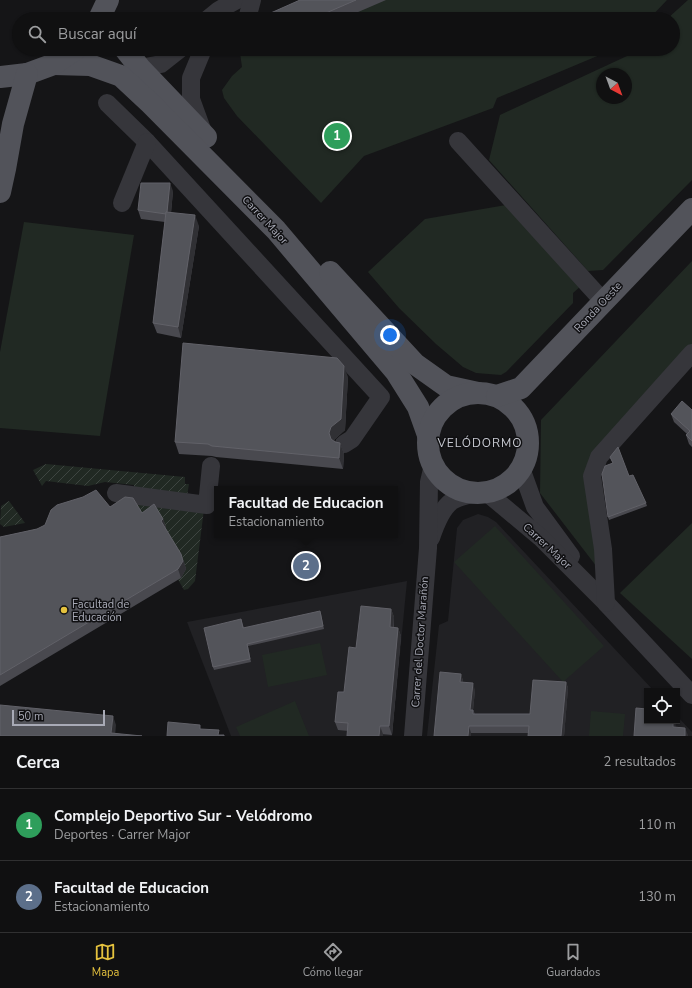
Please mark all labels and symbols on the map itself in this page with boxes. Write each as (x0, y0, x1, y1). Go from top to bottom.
north arrow (596, 68, 632, 104)
pin: 1 (324, 121, 350, 151)
street label: Carrer Major (239, 192, 291, 248)
street label: Ronda Oeste (571, 278, 625, 335)
your location (380, 325, 400, 345)
district label: VELÓDORMO (436, 435, 523, 451)
street label: Carrer Major (519, 520, 575, 572)
pin: 2 (293, 551, 319, 581)
street label: Carrer del Doctor Marañón (408, 576, 432, 708)
place label: Facultad de Educación (72, 597, 129, 625)
marker: Facultad de Educación (59, 605, 69, 615)
scale bar (12, 708, 105, 727)

